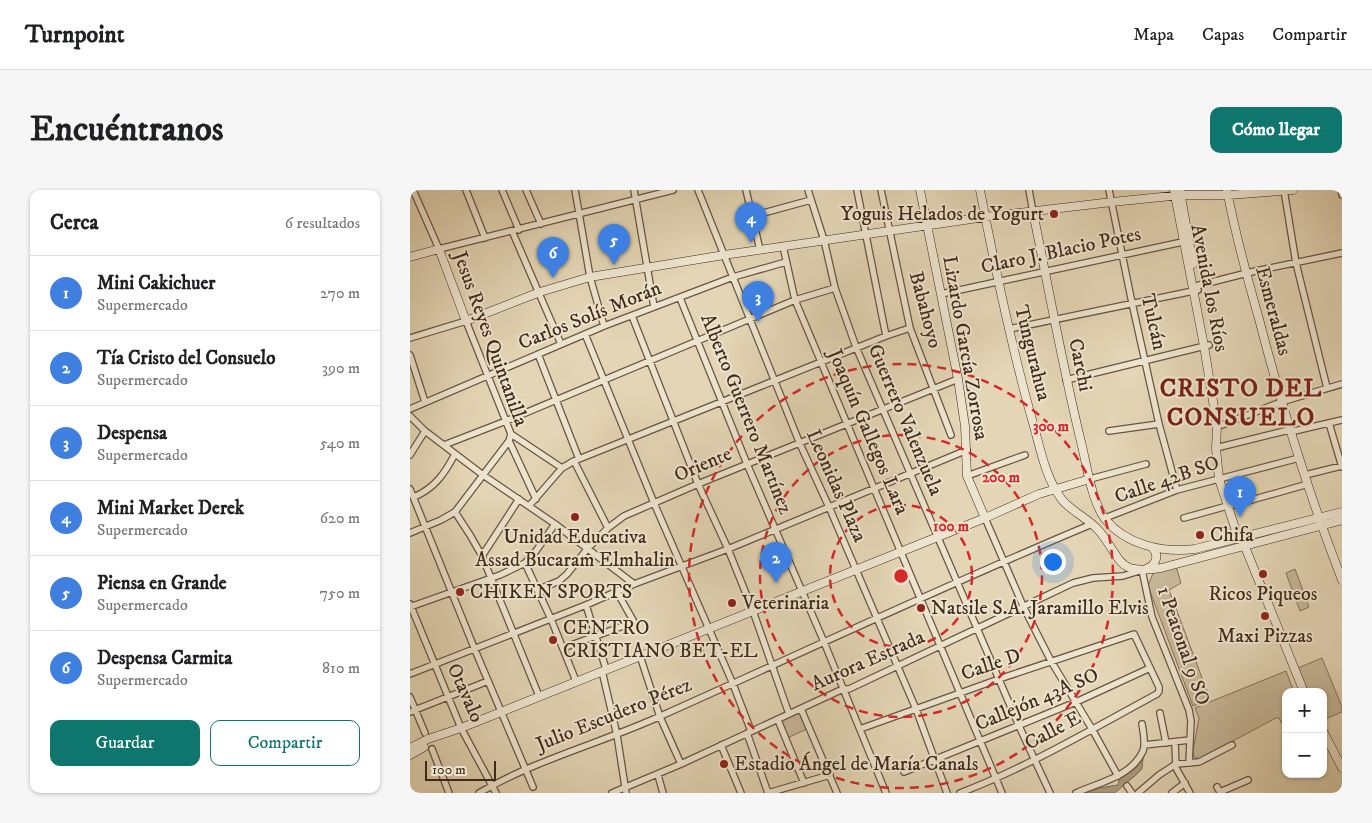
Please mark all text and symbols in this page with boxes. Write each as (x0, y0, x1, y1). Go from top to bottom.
text: Turnpoint (25, 20, 124, 50)
text: Mapa (1133, 24, 1174, 46)
text: Capas (1202, 24, 1244, 46)
text: Compartir (1272, 24, 1347, 46)
button: Cómo llegar (1210, 107, 1342, 153)
text: Encuéntranos (30, 108, 224, 152)
pin: 4 (735, 202, 767, 243)
place label: Yoguis Helados de Yogurt (841, 202, 1044, 227)
marker: Yoguis Helados de Yogurt (1048, 208, 1060, 220)
text: Cerca (50, 210, 98, 236)
text: 6 resultados (285, 213, 360, 233)
street label: Claro J. Blacio Potes (979, 222, 1144, 280)
street label: Avenida los Ríos (1184, 222, 1234, 354)
pin: 5 (598, 224, 630, 265)
pin: 6 (537, 237, 569, 278)
street label: Jesus Reyes Quintanilla (446, 246, 533, 430)
street label: Lizardo García Zorrosa (936, 254, 994, 443)
street label: Esmeraldas (1249, 264, 1297, 359)
street label: Babahoyo (903, 269, 947, 351)
text: Mini Cakichuer (97, 272, 215, 295)
street label: Carlos Solís Morán (515, 276, 666, 356)
pin: 3 (742, 281, 774, 322)
text: 1 (63, 283, 69, 303)
text: 270 m (320, 283, 360, 303)
street label: Tulcán (1134, 292, 1172, 353)
text: Supermercado (97, 295, 188, 315)
street label: Tungurahua (1008, 303, 1056, 404)
street label: Alberto Guerrero Martínez (694, 310, 798, 518)
street label: Carchi (1062, 336, 1098, 394)
street label: Guerrero Valenzuela (862, 340, 948, 500)
street label: Joaquín Gallegos Lara (821, 344, 914, 519)
text: Tía Cristo del Consuelo (97, 347, 276, 370)
text: 2 (62, 358, 70, 378)
text: 390 m (322, 358, 360, 378)
text: Supermercado (97, 370, 188, 390)
district label: CRISTO DEL CONSUELO (1160, 373, 1322, 433)
text: 300 m (1033, 417, 1070, 436)
text: Despensa (97, 422, 167, 445)
street label: Leonidas Plaza (800, 426, 872, 547)
text: 3 (63, 433, 69, 453)
text: 540 m (320, 433, 360, 453)
street label: Oriente (670, 442, 736, 488)
text: Supermercado (97, 445, 188, 465)
street label: Calle 42B SO (1111, 450, 1223, 510)
text: 200 m (982, 468, 1021, 487)
pin: 1 (1224, 476, 1256, 517)
text: Mini Market Derek (97, 497, 244, 520)
text: 4 (61, 508, 71, 528)
text: 620 m (320, 508, 360, 528)
marker: Unidad Educativa Assad Bucaram Elmhalin (569, 511, 581, 523)
text: 100 m (933, 517, 970, 536)
text: Supermercado (97, 520, 188, 540)
place label: Chifa (1210, 523, 1254, 548)
place label: Unidad Educativa Assad Bucaram Elmhalin (475, 525, 675, 573)
marker: Chifa (1194, 529, 1206, 541)
pin: 2 (760, 542, 792, 583)
your location (1040, 549, 1066, 575)
centre of rings (892, 567, 910, 585)
marker: Ricos Piqueos (1257, 568, 1269, 580)
text: Piensa en Grande (97, 572, 227, 595)
place label: CHIKEN SPORTS (470, 580, 632, 605)
place label: Ricos Piqueos (1209, 582, 1318, 607)
text: 5 (62, 583, 70, 603)
text: 750 m (320, 583, 360, 603)
street label: 1 Peatonal 9 SO (1151, 583, 1215, 709)
marker: CHIKEN SPORTS (454, 586, 466, 598)
place label: Veterinaria (741, 591, 830, 616)
text: Supermercado (97, 595, 188, 615)
place label: Natsile S.A. Jaramillo Elvis (931, 596, 1149, 621)
marker: Veterinaria (726, 597, 738, 609)
marker: Natsile S.A. Jaramillo Elvis (915, 602, 927, 614)
marker: Maxi Pizzas (1259, 610, 1271, 622)
place label: CENTRO CRISTIANO BET-EL (563, 616, 758, 664)
place label: Maxi Pizzas (1217, 624, 1313, 649)
street label: Aurora Estrada (807, 625, 929, 697)
marker: CENTRO CRISTIANO BET-EL (547, 634, 559, 646)
street label: Calle D (958, 643, 1024, 687)
text: Despensa Carmita (97, 647, 232, 670)
text: 6 (62, 658, 70, 678)
text: 810 m (322, 658, 360, 678)
street label: Otavalo (441, 660, 489, 726)
street label: Callejón 43A SO (971, 663, 1103, 737)
text: Supermercado (97, 670, 188, 690)
street label: Julio Escudero Pérez (531, 672, 696, 758)
map controls (1282, 688, 1327, 778)
button: + (1282, 688, 1327, 733)
street label: Calle E (1020, 706, 1086, 756)
button: Guardar (50, 720, 200, 766)
button: Compartir (210, 720, 360, 766)
button: − (1282, 733, 1327, 778)
place label: Estadio Ángel de María Canals (734, 751, 979, 777)
scale bar (425, 758, 496, 781)
marker: Estadio Ángel de María Canals (718, 758, 730, 770)
text: 100 m (432, 761, 466, 779)

